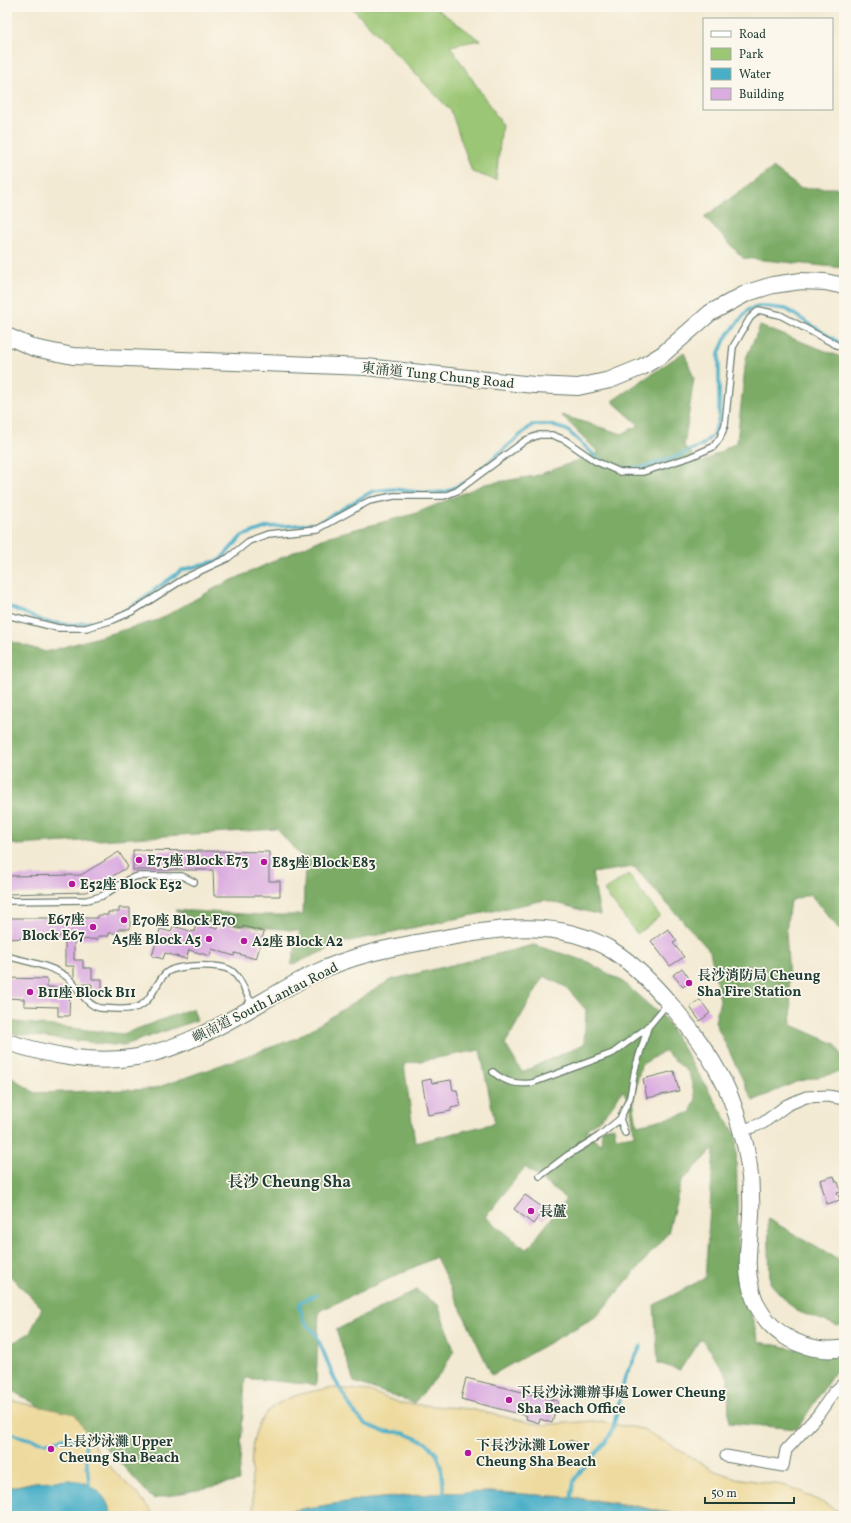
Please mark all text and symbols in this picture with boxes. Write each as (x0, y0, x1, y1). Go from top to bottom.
legend (703, 18, 833, 110)
text: Road (739, 27, 766, 43)
text: Park (739, 47, 764, 63)
text: Water (739, 67, 771, 83)
text: Building (739, 87, 784, 103)
street label: 東涌道 Tung Chung Road (360, 359, 515, 394)
place label: E73座 Block E73 (147, 852, 248, 871)
place label: E83座 Block E83 (272, 854, 376, 873)
marker: E73座 Block E73 (134, 855, 144, 865)
marker: E83座 Block E83 (259, 857, 269, 867)
place label: E52座 Block E52 (80, 876, 182, 895)
marker: E52座 Block E52 (67, 879, 77, 889)
place label: E67座 Block E67 (22, 911, 85, 946)
place label: E70座 Block E70 (132, 912, 236, 931)
marker: E70座 Block E70 (119, 915, 129, 925)
marker: E67座 Block E67 (88, 922, 98, 932)
place label: A5座 Block A5 (112, 931, 201, 950)
place label: A2座 Block A2 (252, 933, 343, 952)
marker: A5座 Block A5 (204, 934, 214, 944)
marker: A2座 Block A2 (239, 936, 249, 946)
street label: 嶼南道 South Lantau Road (190, 958, 342, 1048)
place label: 長沙消防局 Cheung Sha Fire Station (697, 967, 821, 1002)
marker: 長沙消防局 Cheung Sha Fire Station (684, 978, 694, 988)
place label: B11座 Block B11 (38, 984, 136, 1003)
marker: B11座 Block B11 (25, 987, 35, 997)
district label: 長沙 Cheung Sha (227, 1172, 351, 1194)
place label: 長蘆 (539, 1203, 567, 1222)
marker: 長蘆 (526, 1206, 536, 1216)
place label: 下長沙泳灘辦事處 Lower Cheung Sha Beach Office (517, 1384, 726, 1419)
marker: 下長沙泳灘辦事處 Lower Cheung Sha Beach Office (504, 1395, 514, 1405)
place label: 上長沙泳灘 Upper Cheung Sha Beach (59, 1433, 179, 1468)
place label: 下長沙泳灘 Lower Cheung Sha Beach (476, 1437, 596, 1472)
marker: 上長沙泳灘 Upper Cheung Sha Beach (46, 1444, 56, 1454)
marker: 下長沙泳灘 Lower Cheung Sha Beach (463, 1448, 473, 1458)
scale bar (705, 1479, 794, 1505)
text: 50 m (711, 1486, 737, 1502)

